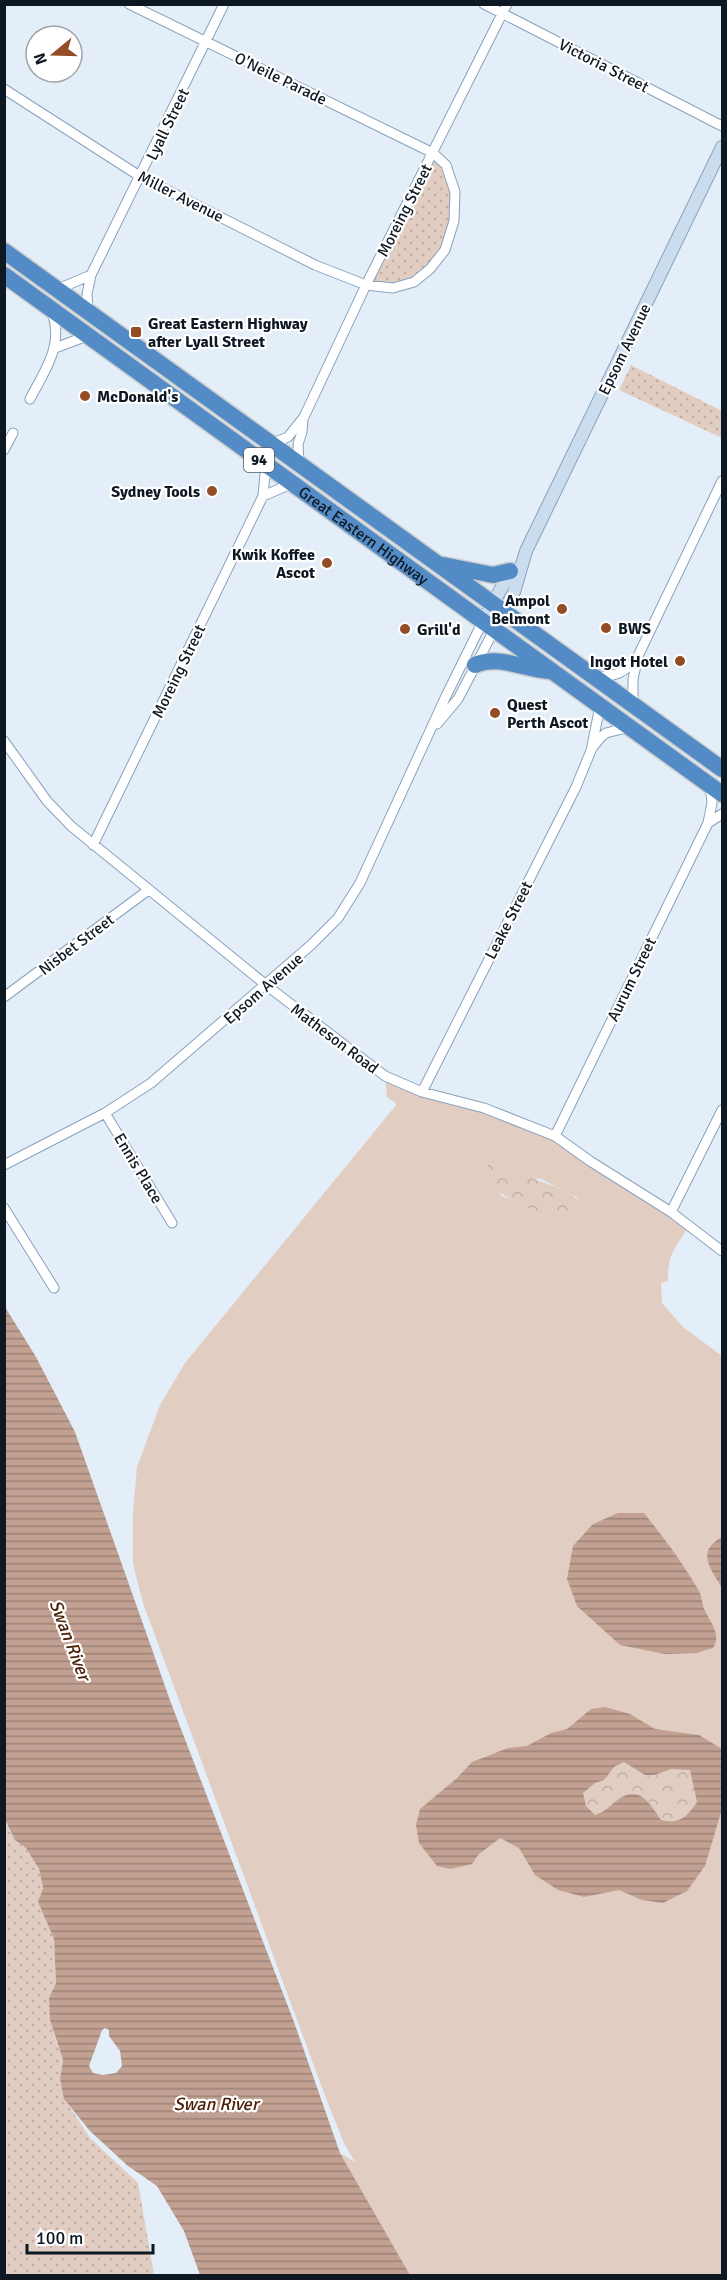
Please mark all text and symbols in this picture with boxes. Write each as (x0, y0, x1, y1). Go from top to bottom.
north arrow (24, 24, 84, 84)
street label: Victoria Street (555, 35, 652, 97)
street label: O'Neile Parade (231, 48, 330, 110)
text: N (29, 50, 52, 67)
street label: Lyall Street (142, 85, 194, 164)
street label: Moreing Street (373, 160, 437, 260)
street label: Miller Avenue (134, 167, 227, 227)
street label: Epsom Avenue (594, 300, 656, 398)
place label: Great Eastern Highway after Lyall Street (148, 314, 308, 352)
marker: Great Eastern Highway after Lyall Street (129, 325, 143, 339)
place label: McDonald's (97, 387, 178, 407)
marker: McDonald's (78, 389, 92, 403)
road number: 94 (244, 448, 274, 472)
place label: Sydney Tools (111, 482, 200, 502)
street label: Great Eastern Highway (294, 482, 433, 590)
marker: Sydney Tools (205, 484, 219, 498)
place label: Kwik Koffee Ascot (232, 545, 315, 583)
marker: Kwik Koffee Ascot (320, 556, 334, 570)
place label: Ampol Belmont (491, 591, 550, 629)
marker: Ampol Belmont (555, 602, 569, 616)
place label: BWS (618, 619, 651, 639)
place label: Grill'd (417, 620, 461, 640)
street label: Moreing Street (148, 621, 210, 721)
marker: BWS (599, 621, 613, 635)
marker: Grill'd (398, 622, 412, 636)
place label: Ingot Hotel (590, 652, 668, 672)
marker: Ingot Hotel (673, 654, 687, 668)
place label: Quest Perth Ascot (507, 695, 588, 733)
marker: Quest Perth Ascot (488, 706, 502, 720)
street label: Leake Street (481, 878, 537, 963)
street label: Nisbet Street (35, 910, 119, 980)
street label: Aurum Street (603, 934, 661, 1025)
street label: Epsom Avenue (220, 949, 308, 1029)
street label: Matheson Road (286, 999, 382, 1078)
street label: Ennis Place (109, 1130, 167, 1207)
water label: Swan River (45, 1597, 96, 1686)
water label: Swan River (174, 2093, 261, 2115)
scale bar (27, 2217, 153, 2255)
text: 100 m (36, 2227, 83, 2249)

